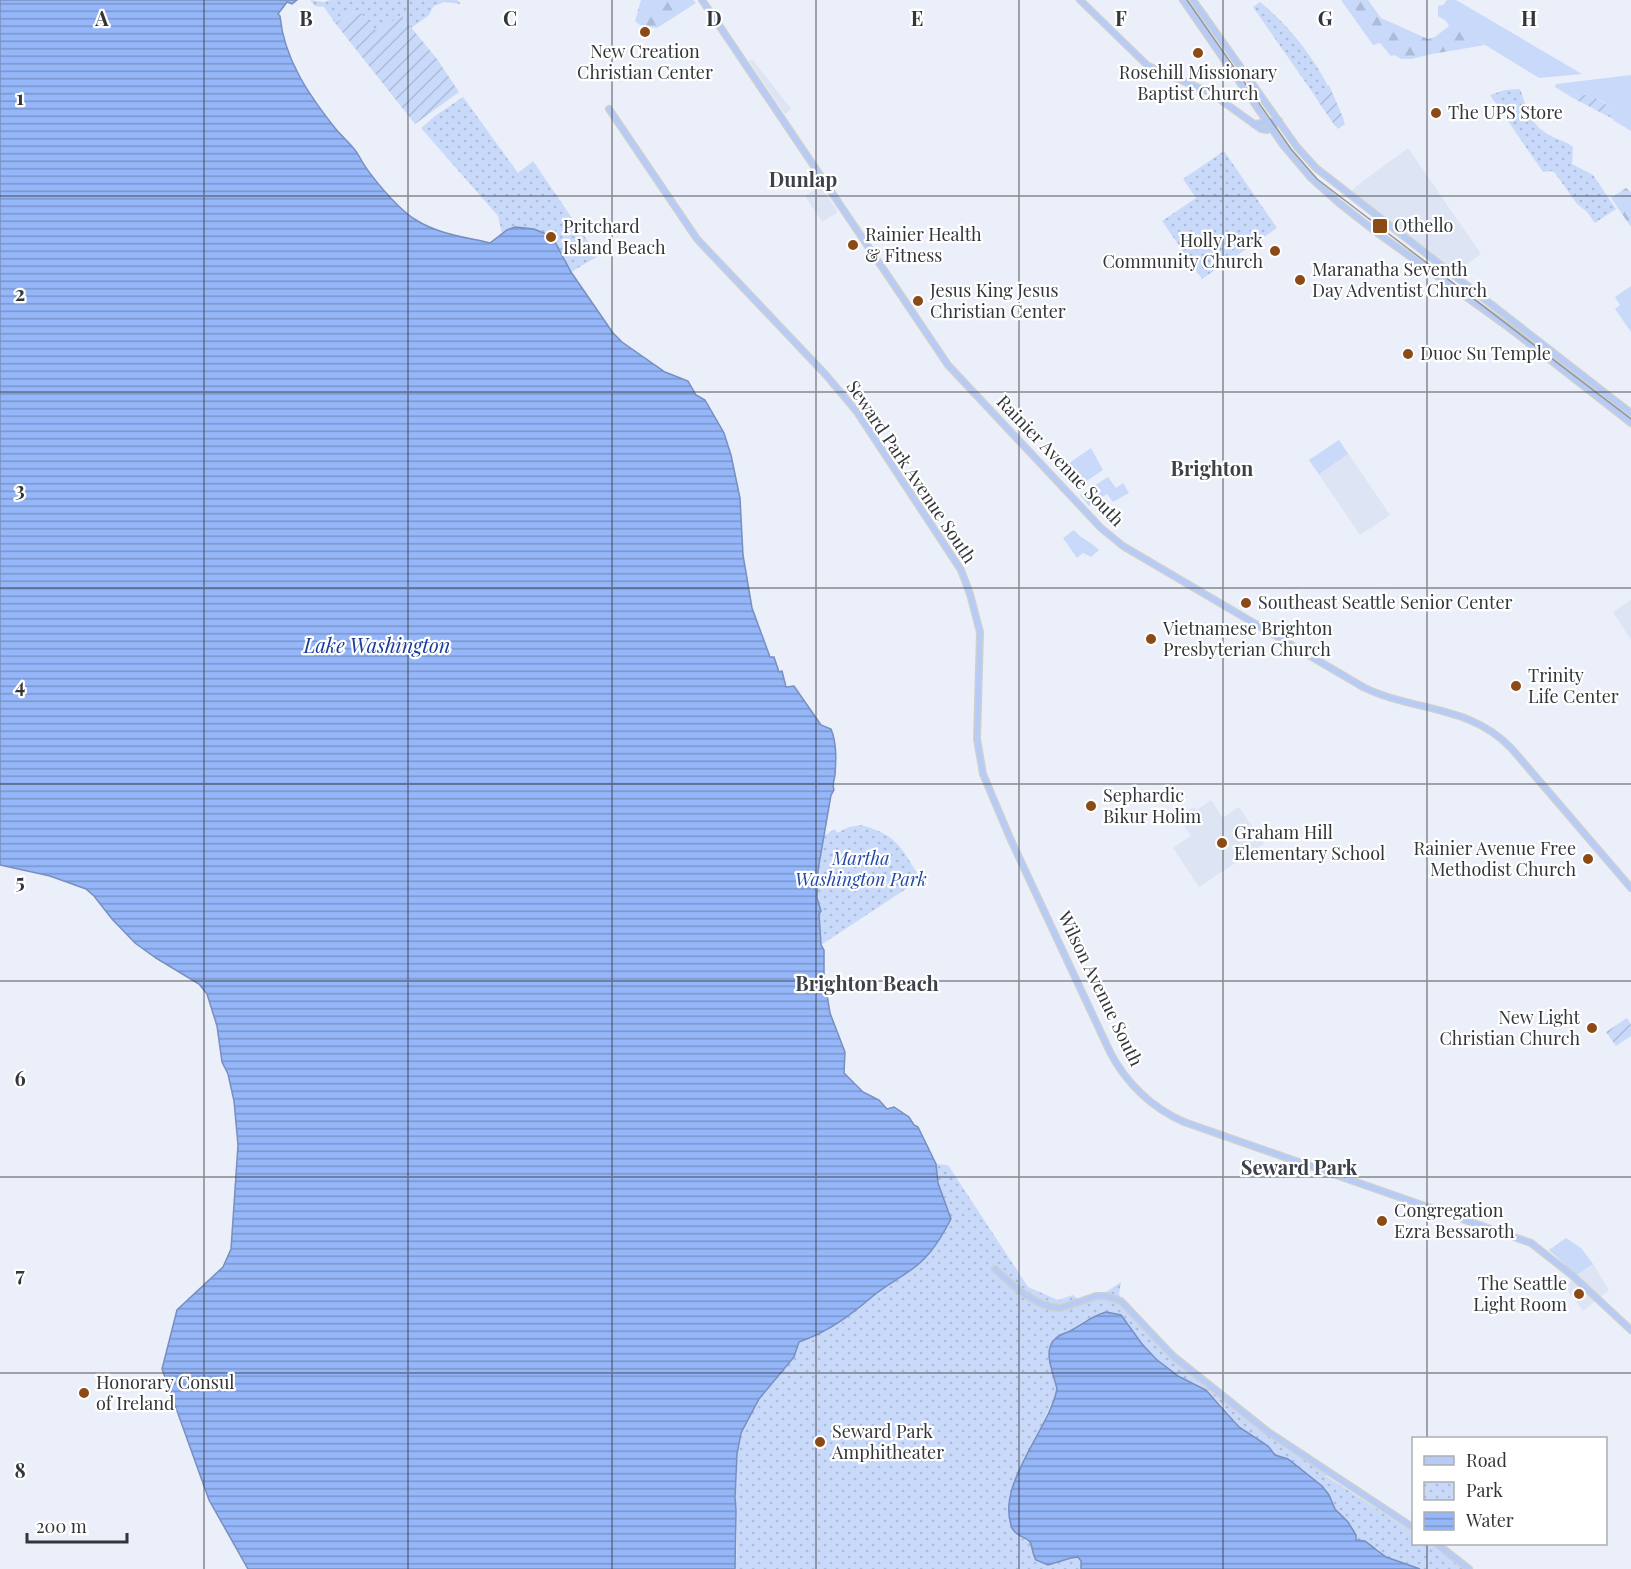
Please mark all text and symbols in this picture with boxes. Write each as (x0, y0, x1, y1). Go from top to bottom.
text: A (94, 4, 109, 31)
text: B (299, 4, 313, 31)
text: C (503, 4, 517, 31)
text: D (706, 4, 722, 31)
text: E (911, 4, 923, 31)
text: F (1115, 4, 1127, 31)
text: G (1318, 4, 1333, 31)
text: H (1521, 4, 1537, 31)
marker: New Creation Christian Center (638, 25, 652, 39)
place label: New Creation Christian Center (577, 39, 713, 84)
marker: Rosehill Missionary Baptist Church (1191, 46, 1205, 60)
place label: Rosehill Missionary Baptist Church (1119, 60, 1277, 105)
text: 1 (16, 83, 24, 110)
place label: The UPS Store (1448, 100, 1563, 124)
marker: The UPS Store (1429, 106, 1443, 120)
district label: Dunlap (769, 165, 837, 192)
place label: Othello (1394, 213, 1454, 237)
place label: Pritchard Island Beach (563, 214, 666, 259)
marker: Othello (1371, 217, 1389, 235)
place label: Rainier Health & Fitness (865, 222, 982, 267)
place label: Holly Park Community Church (1102, 228, 1263, 273)
marker: Pritchard Island Beach (544, 230, 558, 244)
marker: Rainier Health & Fitness (846, 238, 860, 252)
marker: Holly Park Community Church (1268, 244, 1282, 258)
place label: Maranatha Seventh Day Adventist Church (1312, 257, 1488, 302)
marker: Maranatha Seventh Day Adventist Church (1293, 273, 1307, 287)
place label: Jesus King Jesus Christian Center (929, 278, 1066, 323)
text: 2 (15, 279, 25, 306)
marker: Jesus King Jesus Christian Center (911, 294, 925, 308)
place label: Duoc Su Temple (1420, 341, 1551, 365)
marker: Duoc Su Temple (1401, 347, 1415, 361)
street label: Seward Park Avenue South (842, 375, 982, 568)
street label: Rainier Avenue South (992, 390, 1130, 531)
district label: Brighton (1171, 454, 1254, 481)
text: 3 (15, 475, 25, 502)
place label: Southeast Seattle Senior Center (1258, 590, 1513, 614)
marker: Southeast Seattle Senior Center (1239, 596, 1253, 610)
place label: Vietnamese Brighton Presbyterian Church (1162, 616, 1333, 661)
water label: Lake Washington (303, 631, 450, 658)
marker: Vietnamese Brighton Presbyterian Church (1144, 632, 1158, 646)
place label: Trinity Life Center (1528, 663, 1619, 708)
text: 4 (15, 671, 25, 698)
marker: Trinity Life Center (1509, 679, 1523, 693)
place label: Sephardic Bikur Holim (1103, 783, 1201, 828)
marker: Sephardic Bikur Holim (1084, 799, 1098, 813)
place label: Graham Hill Elementary School (1234, 820, 1385, 865)
marker: Graham Hill Elementary School (1215, 836, 1229, 850)
place label: Rainier Avenue Free Methodist Church (1413, 836, 1576, 881)
park label: Martha Washington Park (795, 846, 927, 891)
marker: Rainier Avenue Free Methodist Church (1581, 852, 1595, 866)
text: 5 (15, 867, 25, 894)
street label: Wilson Avenue South (1052, 906, 1149, 1070)
district label: Brighton Beach (795, 969, 939, 996)
place label: New Light Christian Church (1439, 1005, 1581, 1050)
marker: New Light Christian Church (1585, 1021, 1599, 1035)
text: 6 (14, 1064, 26, 1091)
district label: Seward Park (1241, 1153, 1358, 1180)
place label: Congregation Ezra Bessaroth (1394, 1198, 1515, 1243)
marker: Congregation Ezra Bessaroth (1375, 1214, 1389, 1228)
text: 7 (15, 1260, 25, 1287)
place label: The Seattle Light Room (1473, 1271, 1567, 1316)
marker: The Seattle Light Room (1572, 1287, 1586, 1301)
place label: Honorary Consul of Ireland (96, 1370, 235, 1415)
marker: Honorary Consul of Ireland (77, 1386, 91, 1400)
place label: Seward Park Amphitheater (831, 1419, 944, 1464)
marker: Seward Park Amphitheater (813, 1435, 827, 1449)
legend (1412, 1437, 1607, 1545)
text: Road (1466, 1448, 1507, 1472)
text: 8 (14, 1456, 26, 1483)
text: Park (1466, 1478, 1503, 1502)
scale bar (27, 1506, 128, 1544)
text: Water (1465, 1508, 1514, 1532)
text: 200 m (36, 1514, 87, 1538)

